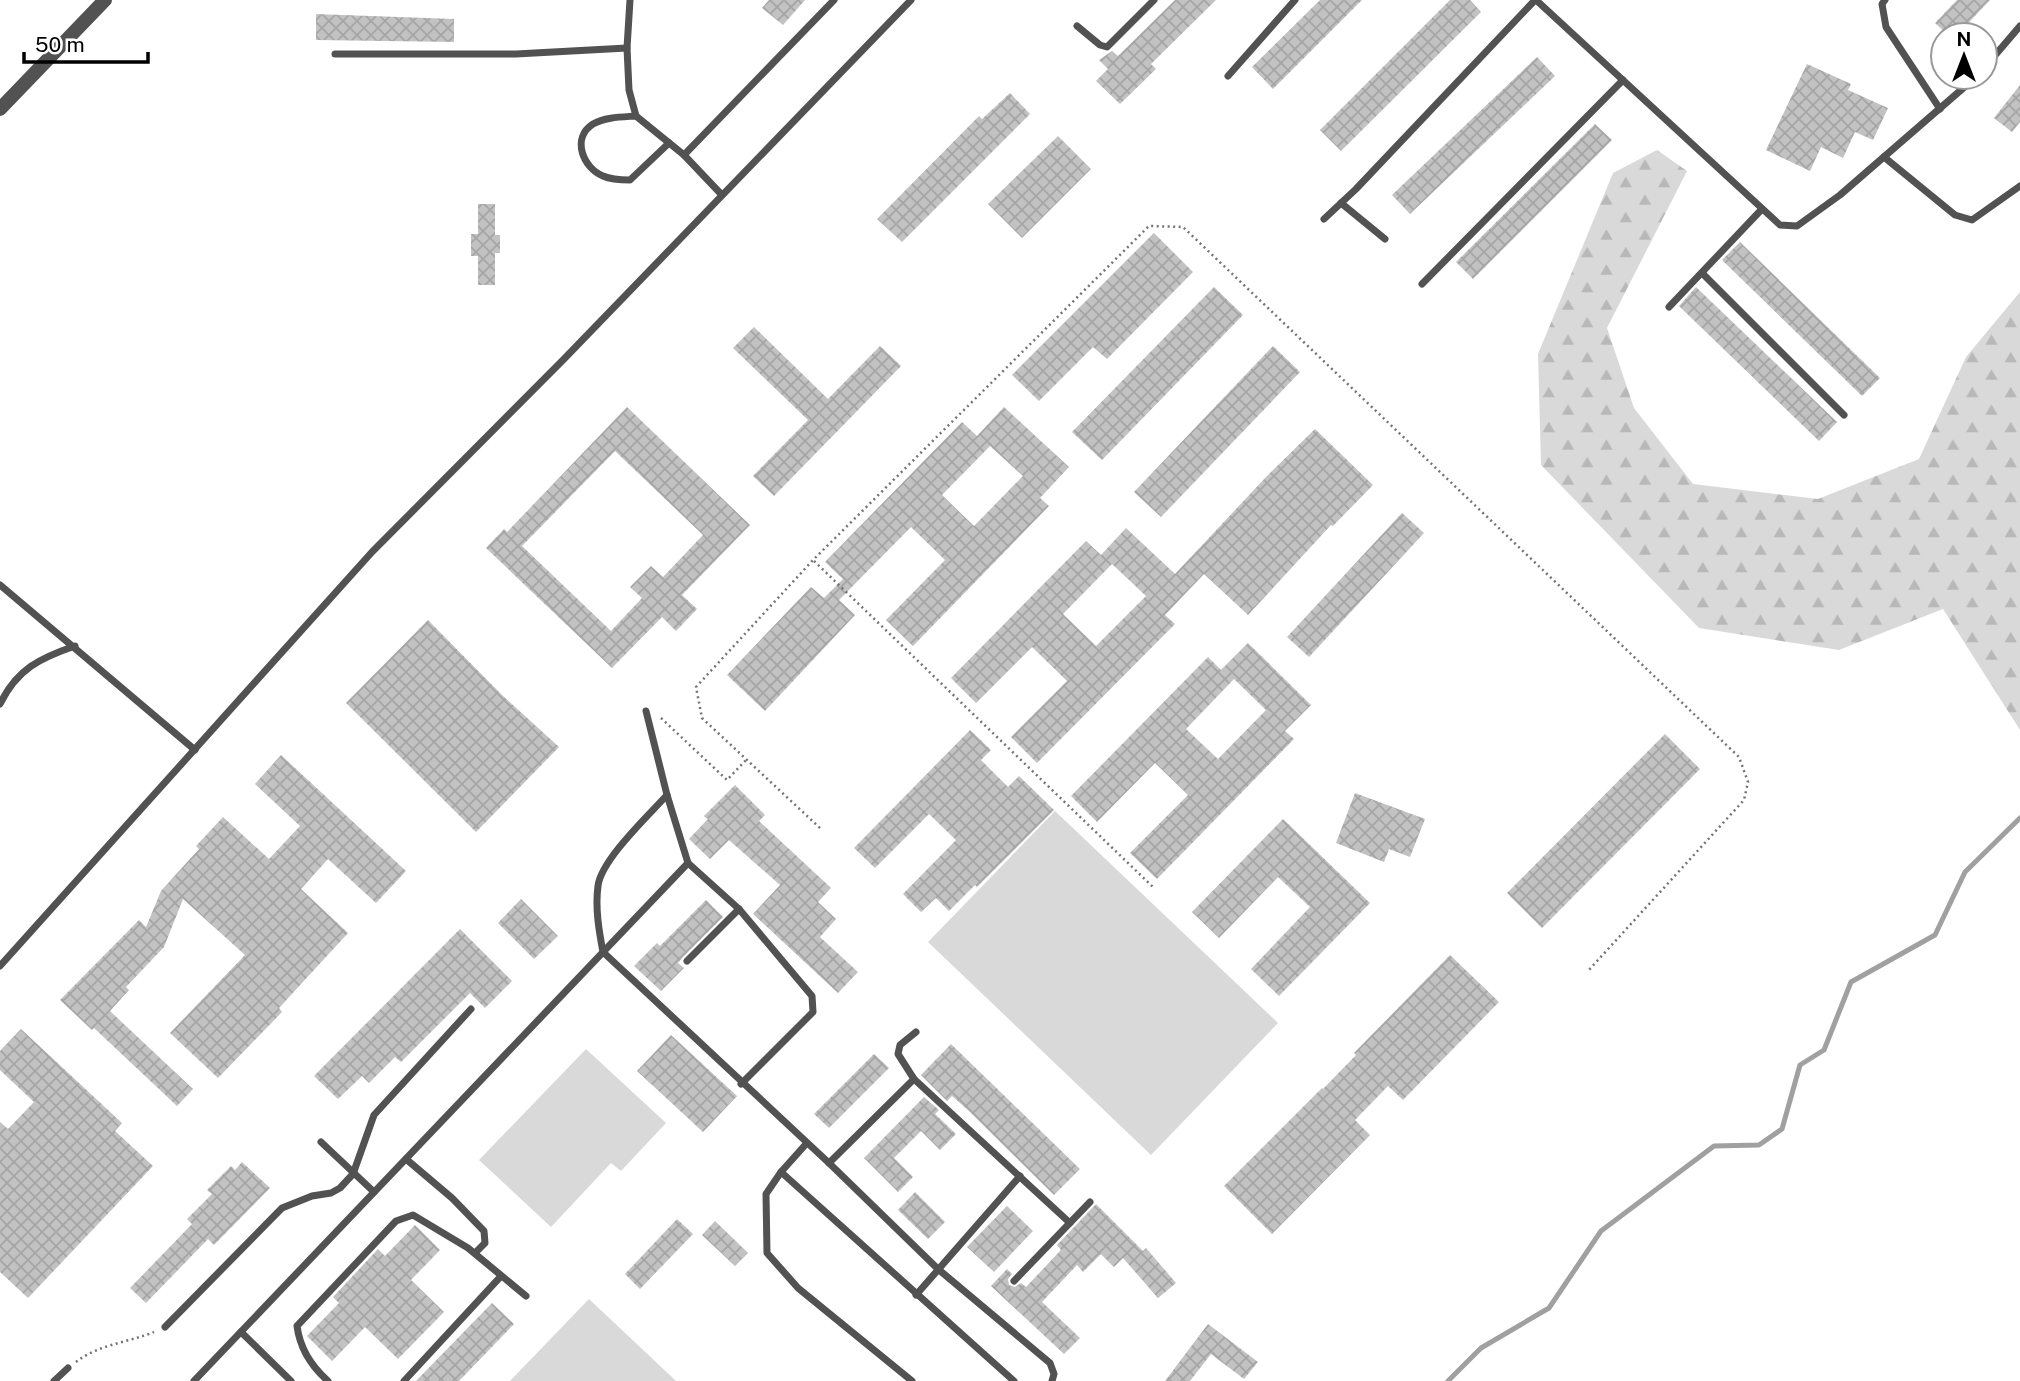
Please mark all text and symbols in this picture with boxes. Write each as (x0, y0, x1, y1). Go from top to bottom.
scale bar (24, 21, 149, 65)
north arrow (1929, 21, 1999, 91)
text: N (1957, 28, 1971, 50)
text: 50 m (35, 32, 85, 57)

